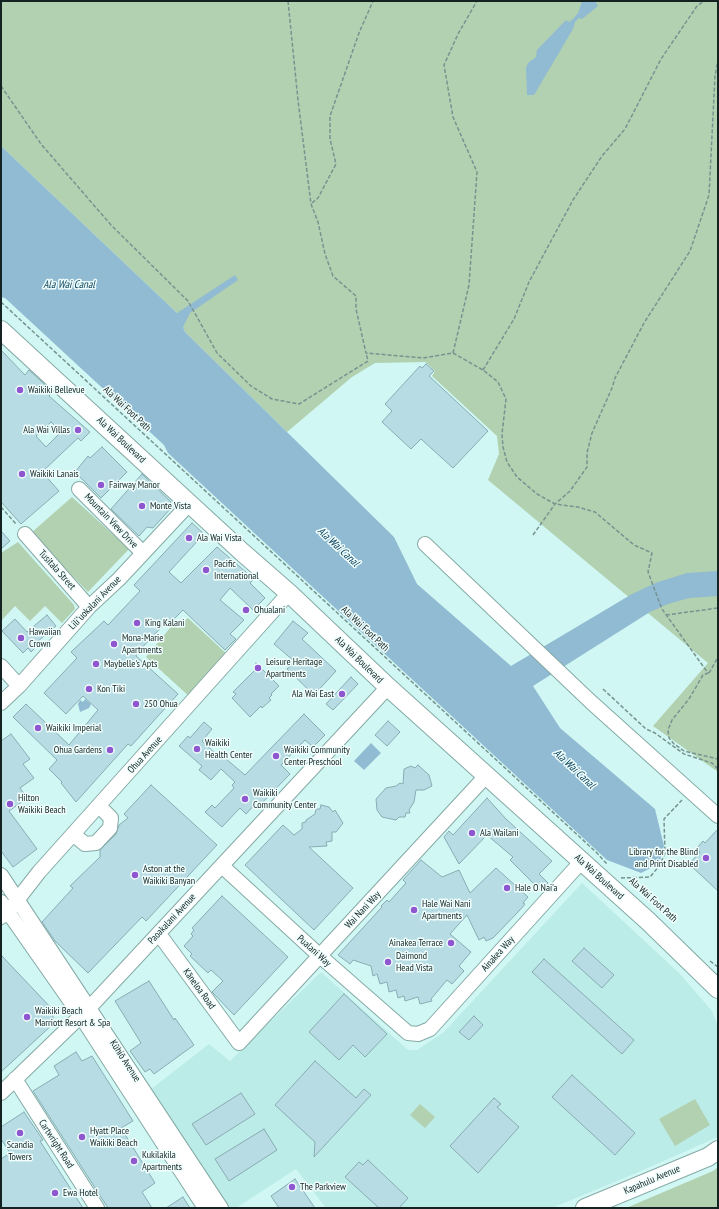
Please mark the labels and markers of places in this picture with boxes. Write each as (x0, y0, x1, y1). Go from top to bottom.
place label: Waikiki Bellevue (28, 384, 85, 396)
marker: Waikiki Bellevue (15, 385, 25, 395)
place label: Ala Wai Villas (23, 424, 70, 436)
marker: Ala Wai Villas (73, 425, 83, 435)
place label: Waikiki Lanais (30, 468, 79, 480)
marker: Waikiki Lanais (17, 469, 27, 479)
place label: Fairway Manor (109, 479, 160, 491)
marker: Fairway Manor (96, 480, 106, 490)
place label: Monte Vista (150, 500, 191, 512)
marker: Monte Vista (137, 501, 147, 511)
place label: Ala Wai Vista (197, 532, 242, 544)
marker: Ala Wai Vista (184, 533, 194, 543)
place label: Pacific International (214, 558, 259, 582)
marker: Pacific International (201, 565, 211, 575)
place label: Ohualani (254, 604, 285, 616)
marker: Ohualani (241, 605, 251, 615)
place label: King Kalani (145, 617, 185, 629)
marker: King Kalani (132, 618, 142, 628)
place label: Hawaiian Crown (29, 626, 61, 650)
place label: Mona-Marie Apartments (122, 632, 163, 656)
marker: Hawaiian Crown (16, 633, 26, 643)
marker: Mona-Marie Apartments (109, 639, 119, 649)
place label: Leisure Heritage Apartments (266, 656, 322, 680)
place label: Maybelle's Apts (104, 658, 157, 670)
marker: Maybelle's Apts (91, 659, 101, 669)
marker: Leisure Heritage Apartments (253, 663, 263, 673)
place label: Kon Tiki (97, 683, 125, 695)
marker: Kon Tiki (84, 684, 94, 694)
place label: Ala Wai East (292, 688, 334, 700)
marker: Ala Wai East (337, 689, 347, 699)
place label: 250 Ohua (144, 698, 178, 710)
marker: 250 Ohua (131, 699, 141, 709)
place label: Waikiki Imperial (46, 722, 101, 734)
marker: Waikiki Imperial (33, 723, 43, 733)
place label: Waikiki Health Center (205, 737, 252, 760)
place label: Ohua Gardens (54, 744, 102, 756)
marker: Waikiki Health Center (192, 744, 202, 754)
place label: Waikiki Community Center Preschool (284, 744, 350, 768)
marker: Ohua Gardens (105, 745, 115, 755)
marker: Waikiki Community Center Preschool (271, 751, 281, 761)
place label: Waikiki Community Center (253, 787, 316, 810)
place label: Hilton Waikiki Beach (18, 792, 66, 816)
marker: Waikiki Community Center (240, 794, 250, 804)
marker: Hilton Waikiki Beach (5, 799, 15, 809)
place label: Ala Wailani (480, 827, 519, 839)
marker: Ala Wailani (467, 828, 477, 838)
place label: Library for the Blind and Print Disabled (629, 846, 698, 870)
marker: Library for the Blind and Print Disabled (701, 853, 711, 863)
place label: Aston at the Waikiki Banyan (143, 863, 195, 886)
marker: Aston at the Waikiki Banyan (130, 870, 140, 880)
place label: Hale O Nai'a (515, 882, 557, 894)
marker: Hale O Nai'a (502, 883, 512, 893)
place label: Hale Wai Nani Apartments (422, 898, 471, 922)
marker: Hale Wai Nani Apartments (409, 905, 419, 915)
place label: Ainakea Terrace (389, 937, 443, 949)
marker: Ainakea Terrace (446, 938, 456, 948)
place label: Daimond Head Vista (396, 950, 433, 974)
marker: Daimond Head Vista (383, 957, 393, 967)
place label: Waikiki Beach Marriott Resort & Spa (35, 1005, 110, 1028)
marker: Waikiki Beach Marriott Resort & Spa (22, 1012, 32, 1022)
place label: Hyatt Place Waikiki Beach (90, 1125, 138, 1148)
marker: Scandia Towers (15, 1128, 25, 1138)
marker: Hyatt Place Waikiki Beach (77, 1132, 87, 1142)
place label: Scandia Towers (7, 1139, 33, 1162)
place label: Kukilakila Apartments (142, 1149, 182, 1172)
marker: Kukilakila Apartments (129, 1156, 139, 1166)
place label: The Parkview (300, 1181, 346, 1193)
marker: The Parkview (287, 1182, 297, 1192)
place label: Ewa Hotel (63, 1187, 98, 1199)
marker: Ewa Hotel (50, 1188, 60, 1198)

